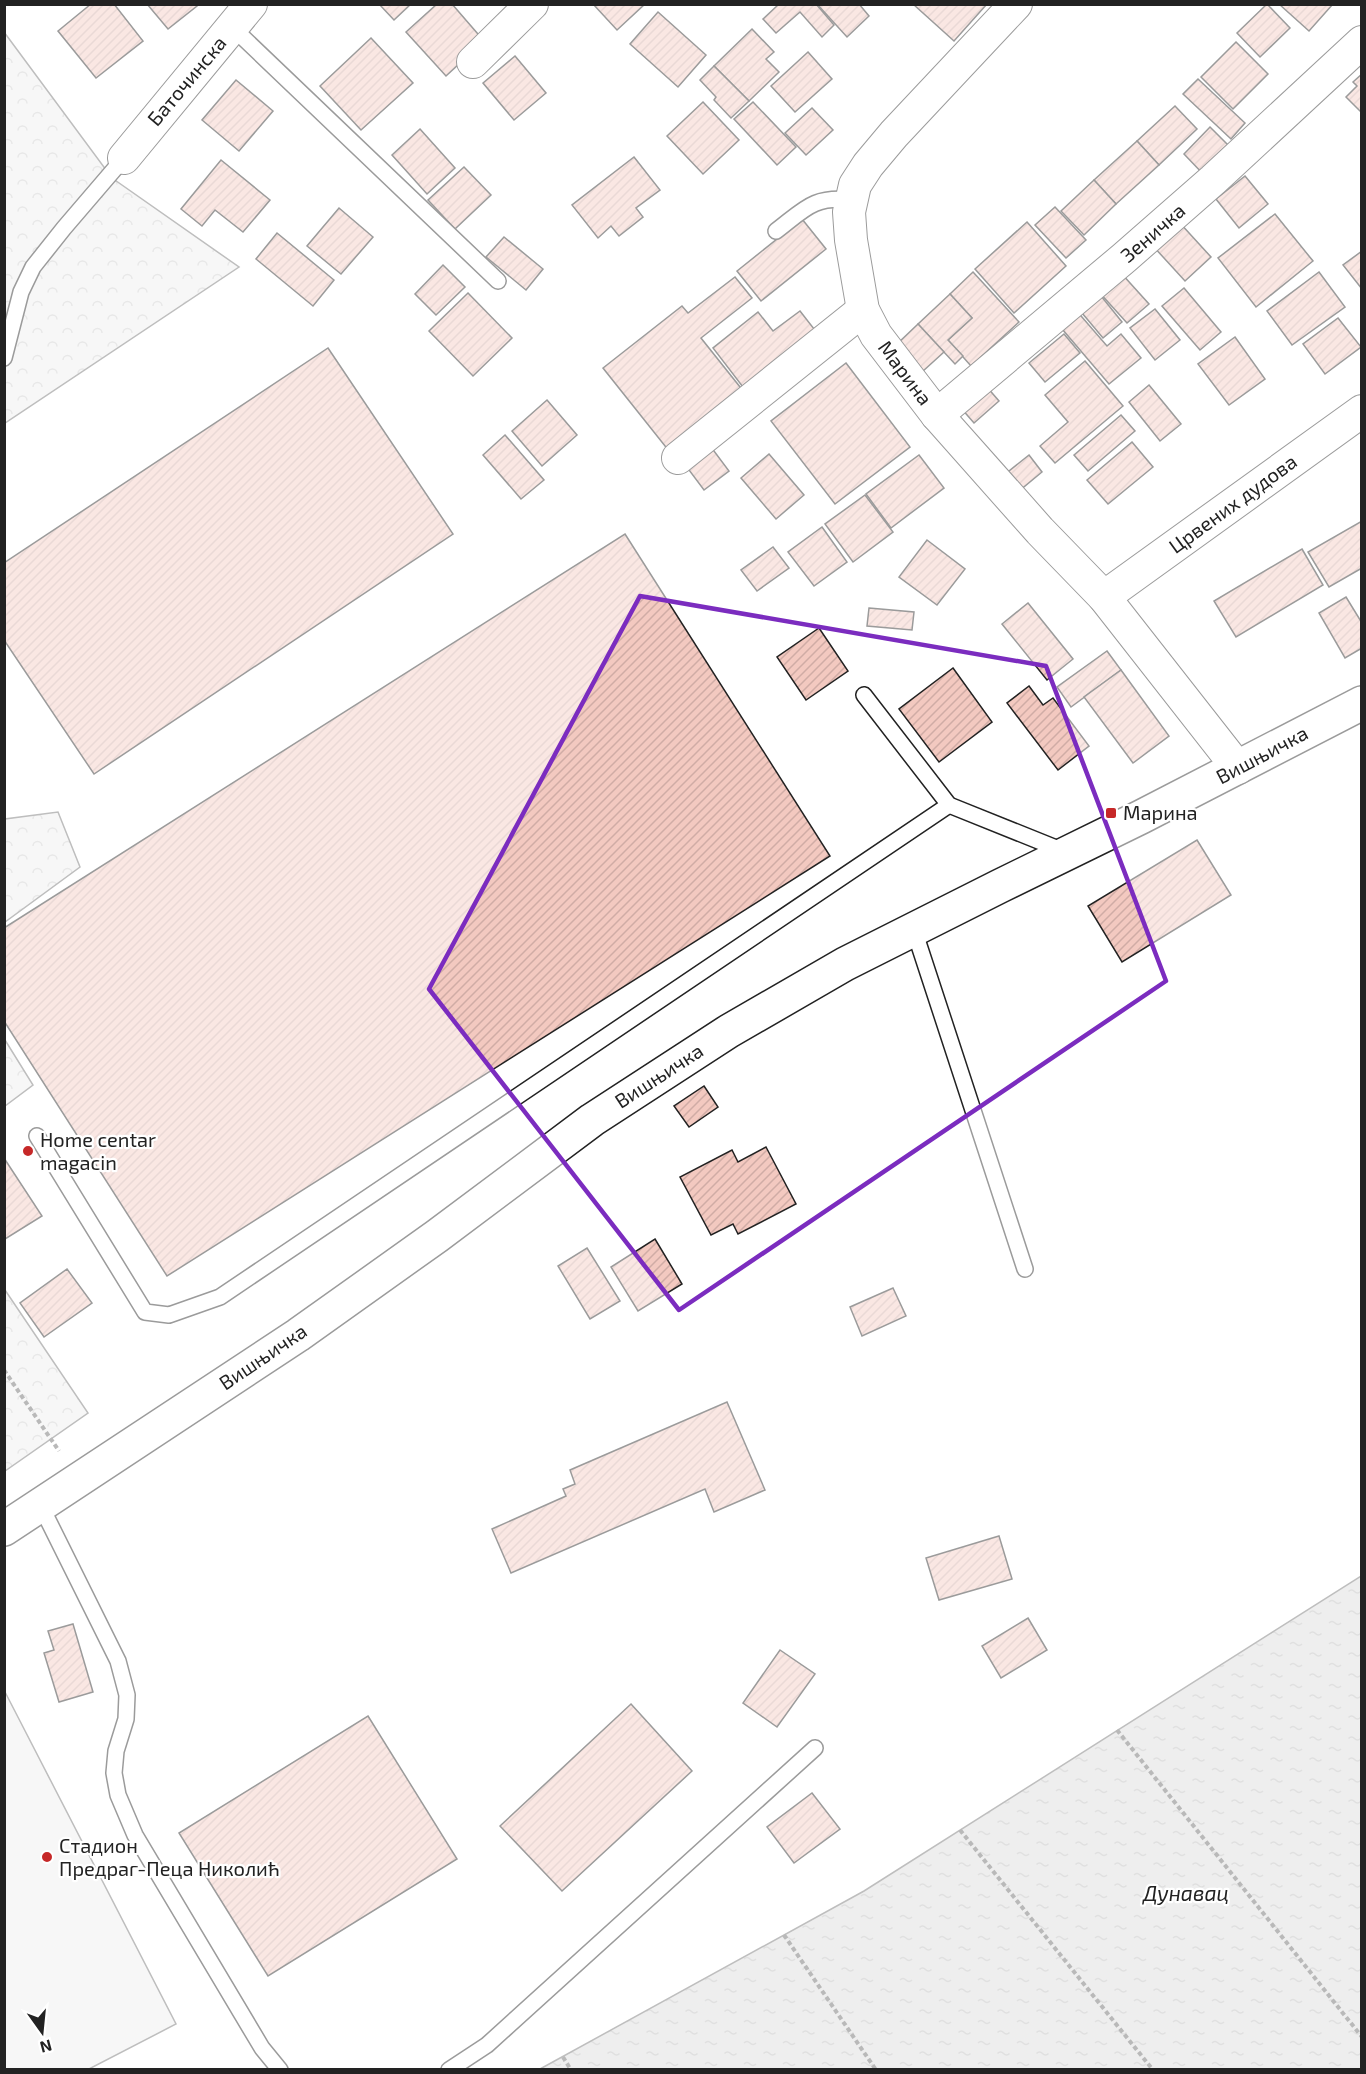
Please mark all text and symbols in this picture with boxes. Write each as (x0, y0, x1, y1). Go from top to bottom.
street label: Баточинска (142, 31, 231, 130)
street label: Зеничка (1115, 198, 1189, 267)
street label: Марина (874, 335, 938, 409)
street label: Црвених дудова (1164, 449, 1302, 558)
street label: Вишњичка (1211, 720, 1312, 788)
place label: Марина (1123, 800, 1198, 824)
marker: Марина (1104, 806, 1118, 820)
street label: Вишњичка (610, 1038, 707, 1113)
place label: Home centar magacin (40, 1127, 156, 1174)
marker: Home centar magacin (21, 1144, 35, 1158)
street label: Вишњичка (214, 1318, 311, 1394)
place label: Стадион Предраг-Пеца Николић (59, 1833, 280, 1880)
marker: Стадион Предраг-Пеца Николић (40, 1850, 54, 1864)
water label: Дунавац (1142, 1880, 1229, 1905)
north arrow (12, 2002, 72, 2062)
text: N (38, 2036, 54, 2058)

